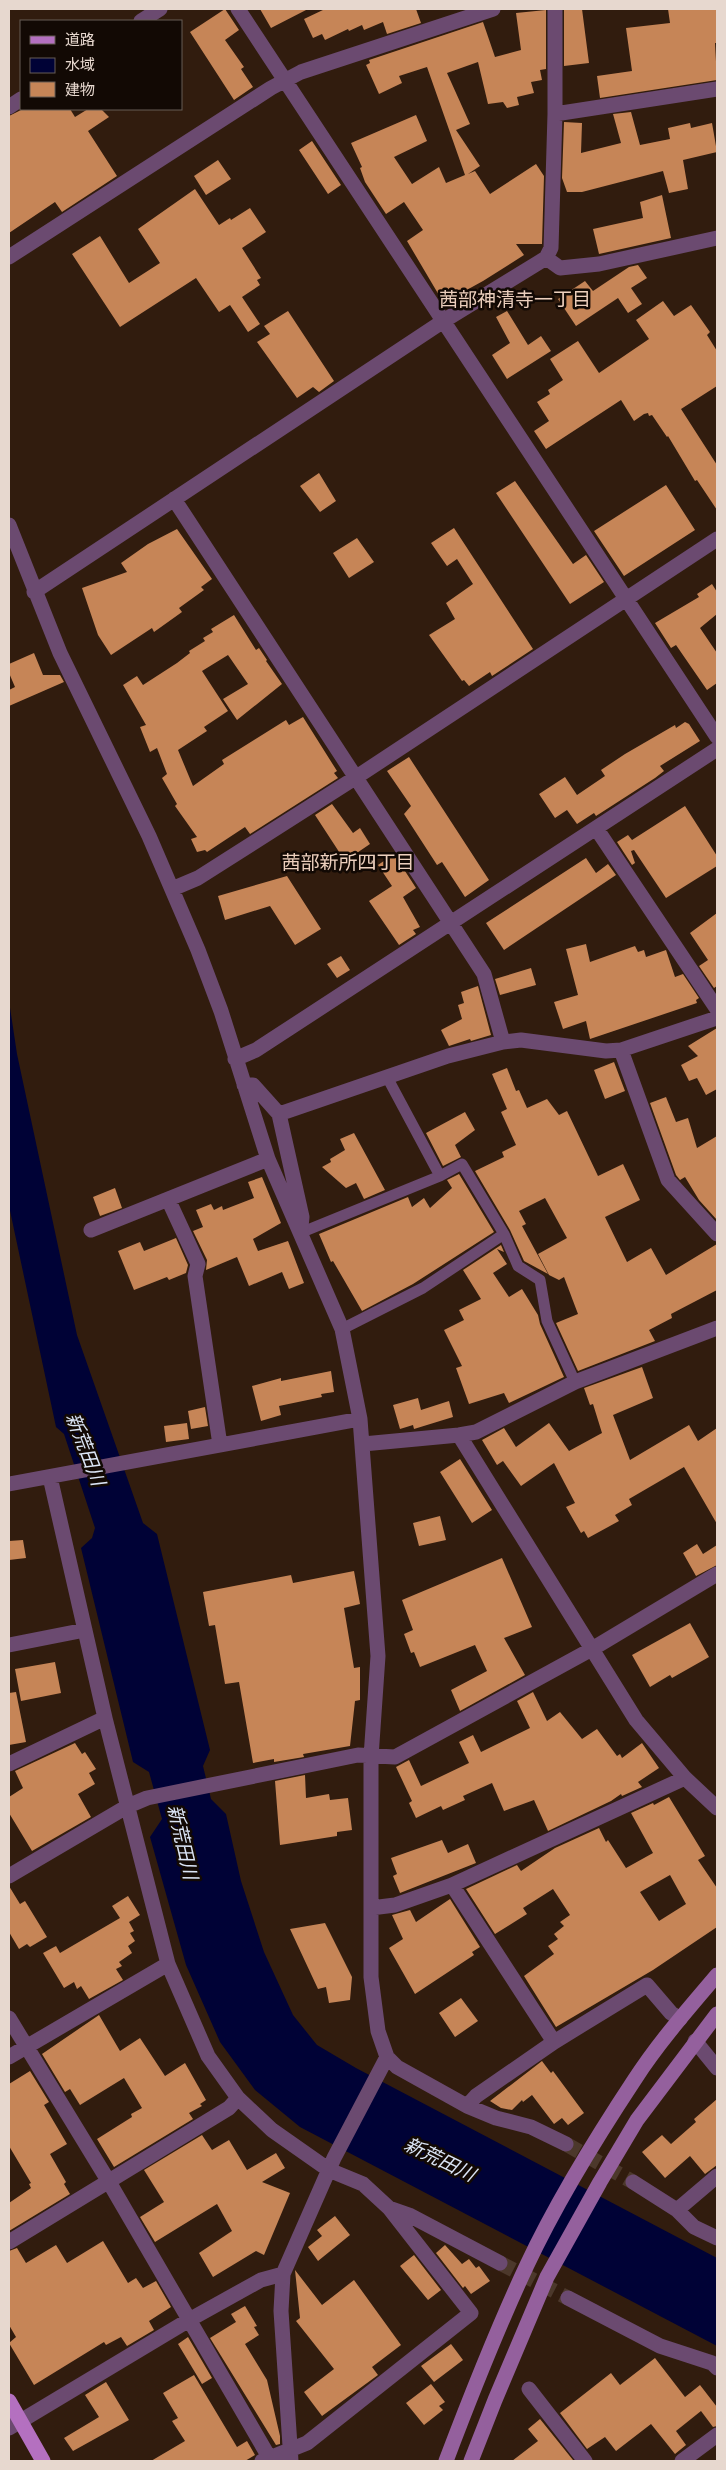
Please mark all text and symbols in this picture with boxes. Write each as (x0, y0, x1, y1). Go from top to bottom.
legend (20, 20, 182, 110)
text: 道路 (65, 30, 95, 49)
text: 水域 (65, 55, 95, 74)
text: 建物 (65, 80, 95, 99)
district label: 茜部神清寺一丁目 (439, 287, 591, 312)
district label: 茜部新所四丁目 (281, 850, 415, 875)
water label: 新荒田川 (60, 1409, 112, 1491)
water label: 新荒田川 (162, 1802, 204, 1884)
water label: 新荒田川 (400, 2132, 481, 2188)

